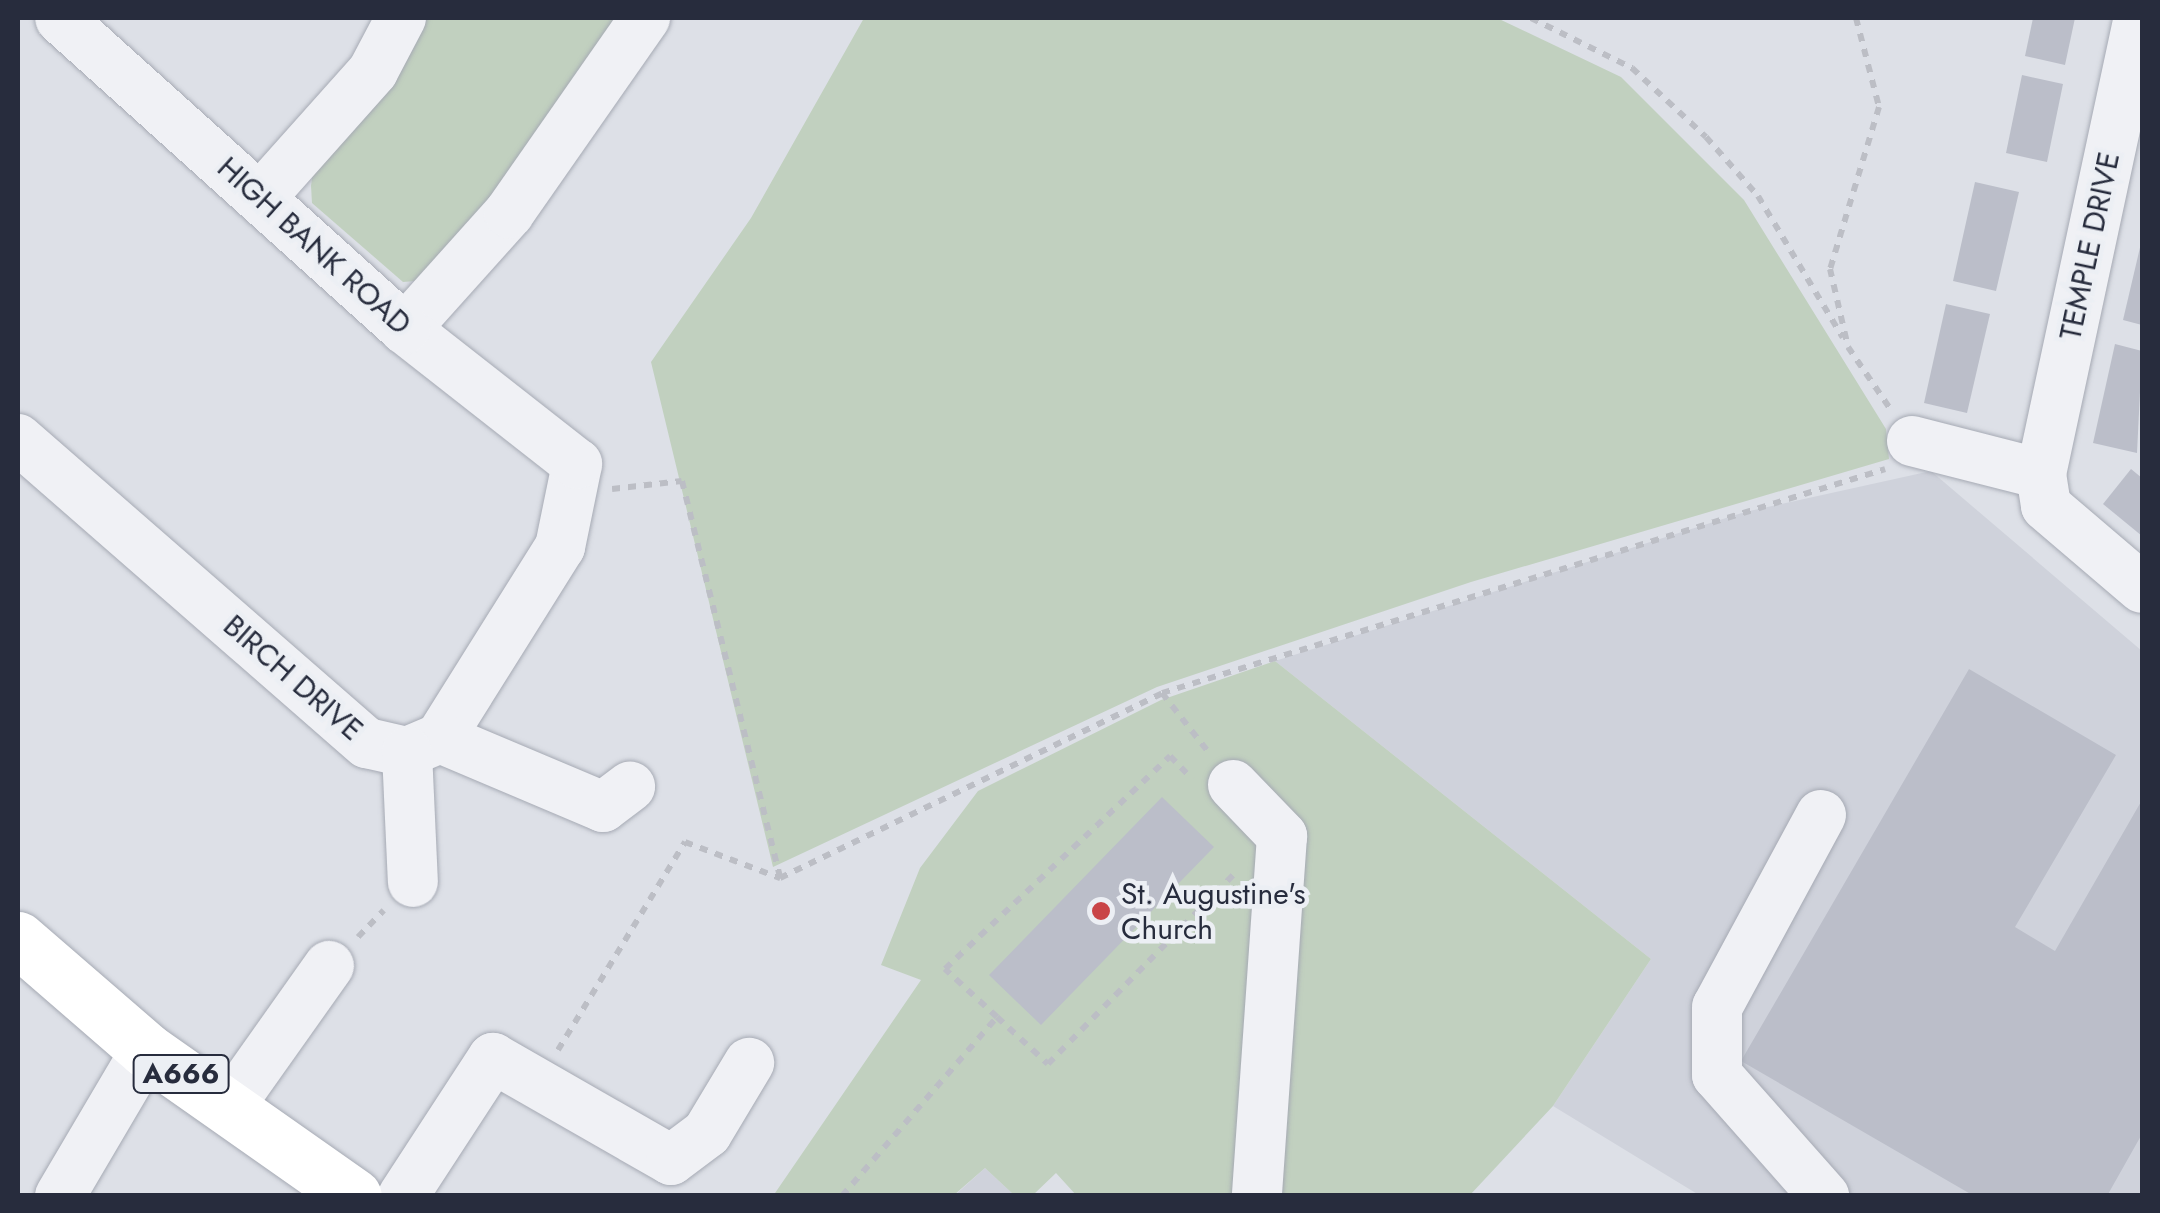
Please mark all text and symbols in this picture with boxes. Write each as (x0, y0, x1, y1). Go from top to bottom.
street label: TEMPLE DRIVE (2053, 149, 2127, 343)
street label: HIGH BANK ROAD (210, 150, 418, 342)
street label: BIRCH DRIVE (216, 608, 370, 748)
place label: St. Augustine's Church (1121, 876, 1305, 946)
marker: St. Augustine's Church (1090, 900, 1112, 922)
road number: A666 (131, 1051, 231, 1097)

